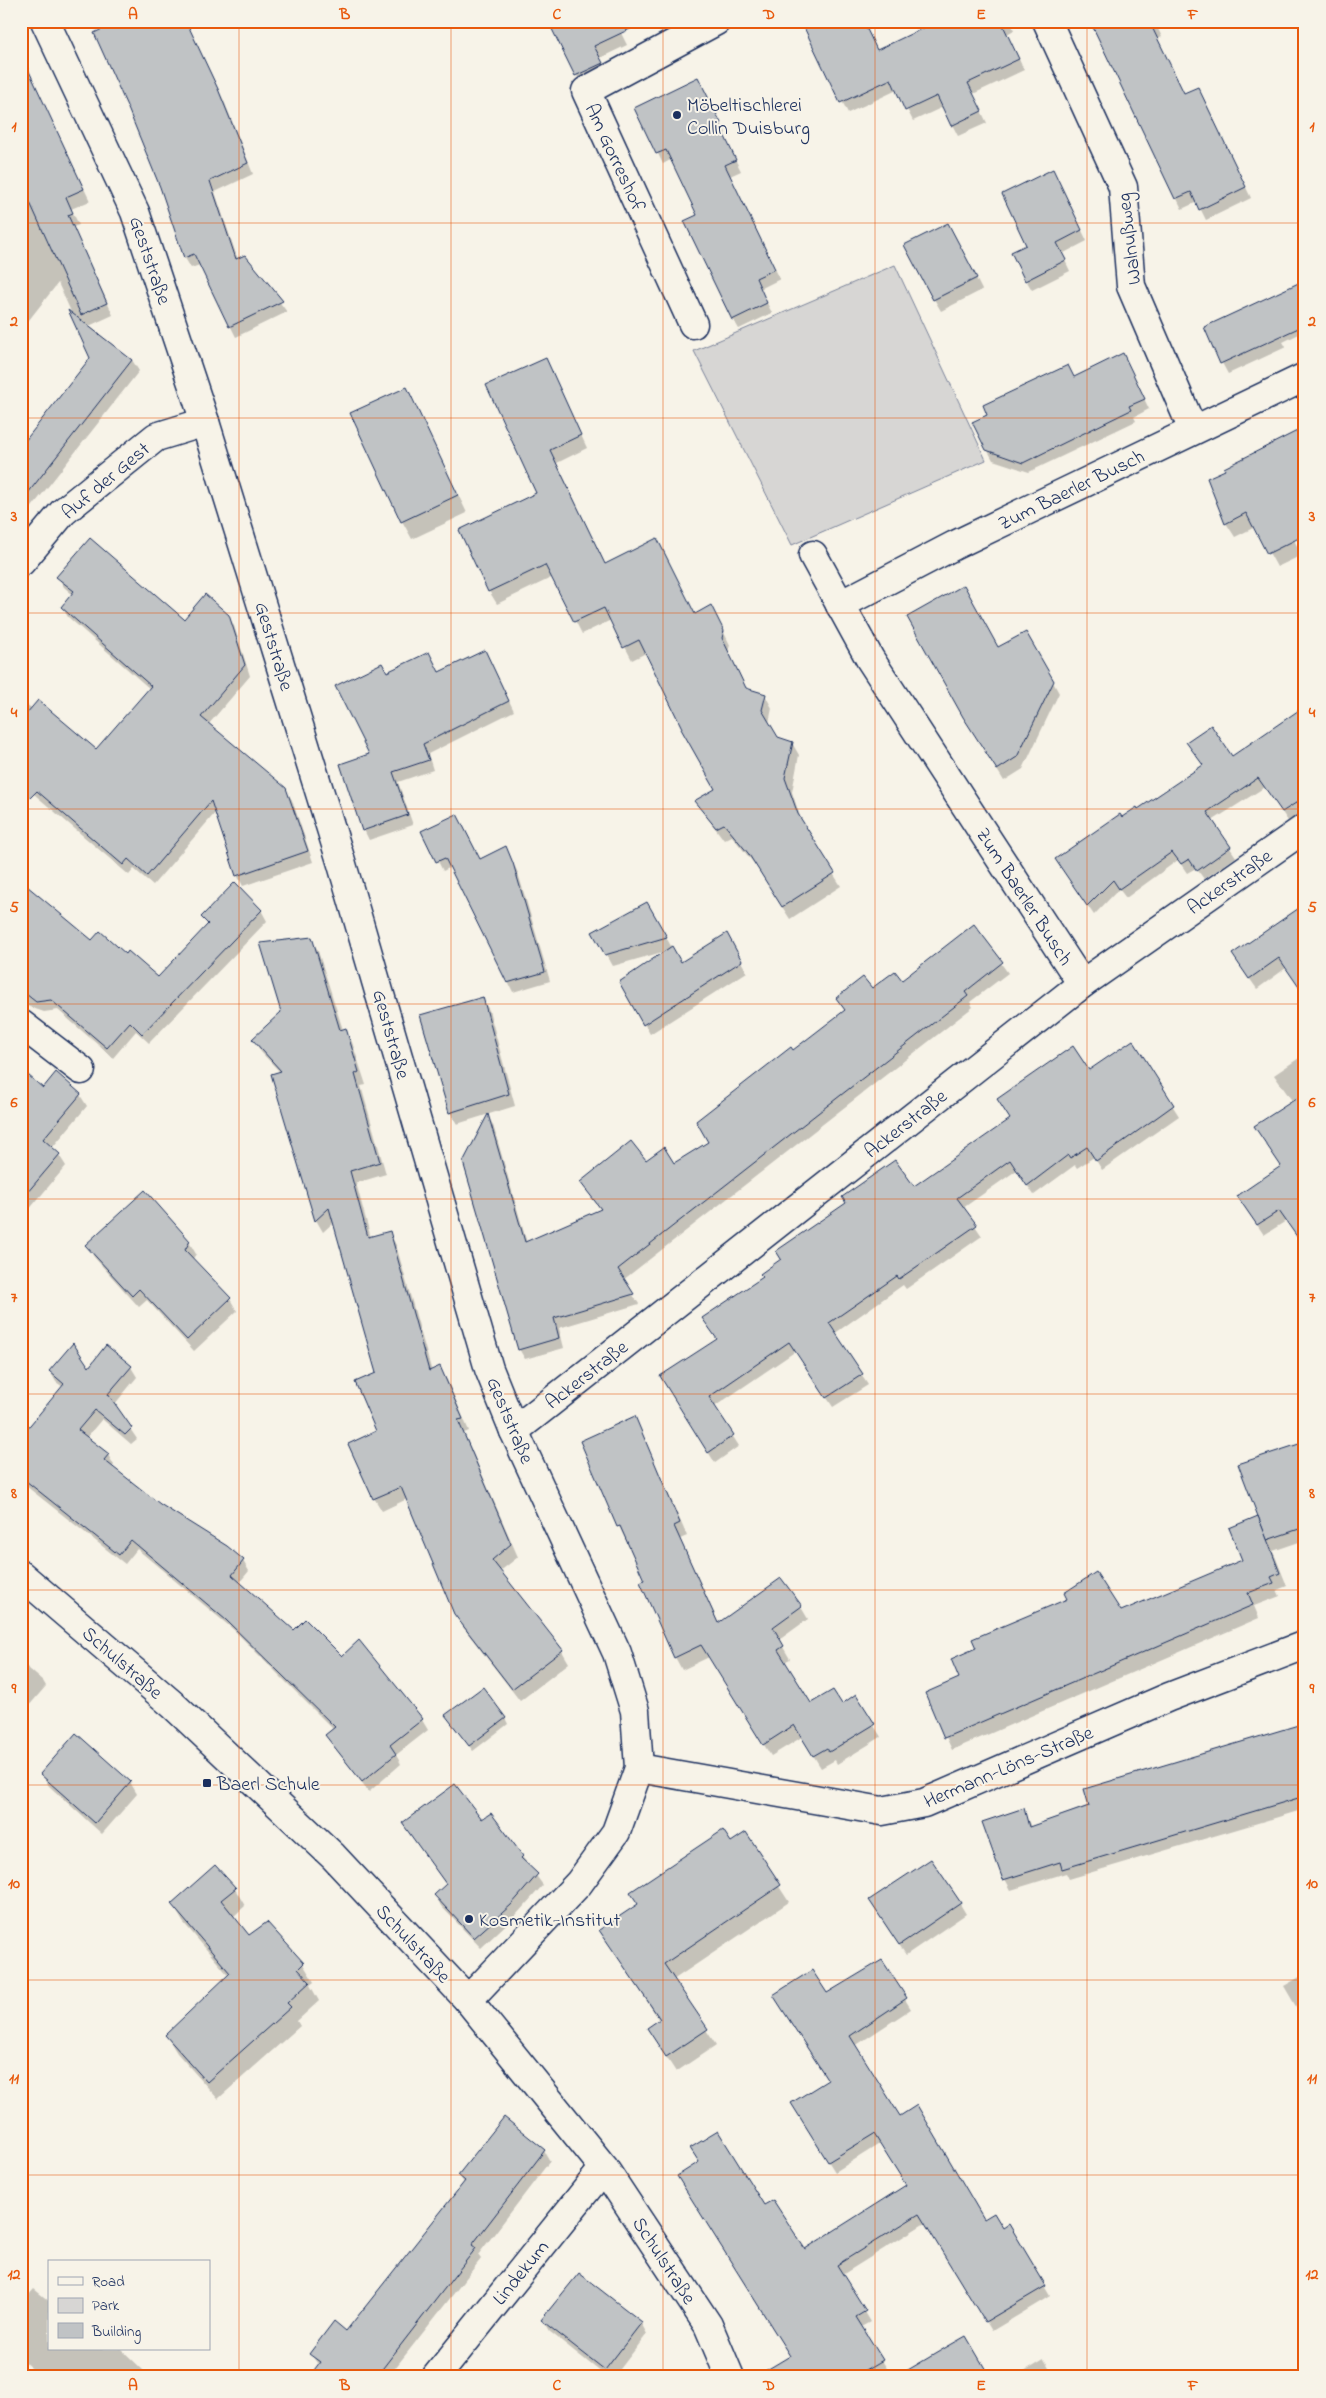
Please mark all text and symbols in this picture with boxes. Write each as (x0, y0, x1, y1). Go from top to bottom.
text: A (128, 3, 138, 27)
text: B (339, 3, 351, 27)
text: C (553, 3, 562, 27)
text: D (762, 3, 775, 27)
text: E (976, 3, 986, 27)
text: F (1187, 3, 1199, 27)
place label: Möbeltischlerei Collin Duisburg (687, 92, 810, 145)
street label: Am Gorreshof (576, 99, 652, 218)
marker: Möbeltischlerei Collin Duisburg (671, 109, 683, 121)
text: 1 (11, 115, 17, 139)
text: 1 (1309, 115, 1315, 139)
street label: Walnußweg (1110, 191, 1151, 286)
street label: Geststraße (120, 213, 177, 309)
text: 2 (9, 310, 18, 334)
text: 2 (1307, 310, 1316, 334)
street label: Auf der Gest (56, 436, 157, 528)
street label: Zum Baerler Busch (994, 443, 1150, 539)
text: 3 (10, 505, 18, 529)
text: 3 (1308, 505, 1316, 529)
street label: Geststraße (245, 599, 300, 695)
text: 4 (10, 701, 18, 725)
text: 4 (1308, 701, 1316, 725)
street label: Zum Baerler Busch (967, 823, 1079, 972)
street label: Ackerstraße (1182, 843, 1279, 923)
text: 5 (9, 896, 19, 920)
text: 5 (1307, 896, 1317, 920)
street label: Geststraße (363, 987, 416, 1083)
street label: Ackerstraße (859, 1083, 954, 1167)
text: 6 (9, 1091, 18, 1115)
text: 6 (1307, 1091, 1316, 1115)
text: 7 (11, 1286, 18, 1310)
text: 7 (1309, 1286, 1316, 1310)
street label: Ackerstraße (540, 1334, 635, 1418)
street label: Geststraße (477, 1373, 540, 1469)
text: 8 (10, 1482, 17, 1506)
text: 8 (1308, 1482, 1315, 1506)
street label: Schulstraße (74, 1620, 168, 1707)
text: 9 (11, 1677, 17, 1701)
text: 9 (1309, 1677, 1315, 1701)
street label: Hermann-Löns-Straße (920, 1719, 1098, 1817)
place label: Baerl Schule (216, 1771, 320, 1800)
marker: Baerl Schule (201, 1777, 213, 1789)
text: 10 (8, 1872, 20, 1896)
text: 10 (1306, 1872, 1318, 1896)
street label: Schulstraße (368, 1899, 457, 1991)
place label: Kosmetik-Institut (479, 1907, 620, 1936)
marker: Kosmetik-Institut (463, 1913, 475, 1925)
text: 11 (9, 2067, 20, 2091)
text: 11 (1307, 2067, 1318, 2091)
street label: Schulstraße (624, 2212, 702, 2311)
street label: Lindekum (487, 2235, 557, 2313)
legend (48, 2260, 210, 2350)
text: 12 (7, 2263, 21, 2287)
text: 12 (1305, 2263, 1319, 2287)
text: Road (92, 2271, 125, 2293)
text: Park (92, 2295, 120, 2317)
text: Building (91, 2321, 141, 2344)
text: A (128, 2374, 138, 2398)
text: B (339, 2374, 351, 2398)
text: C (553, 2374, 562, 2398)
text: D (762, 2374, 775, 2398)
text: E (976, 2374, 986, 2398)
text: F (1187, 2374, 1199, 2398)

